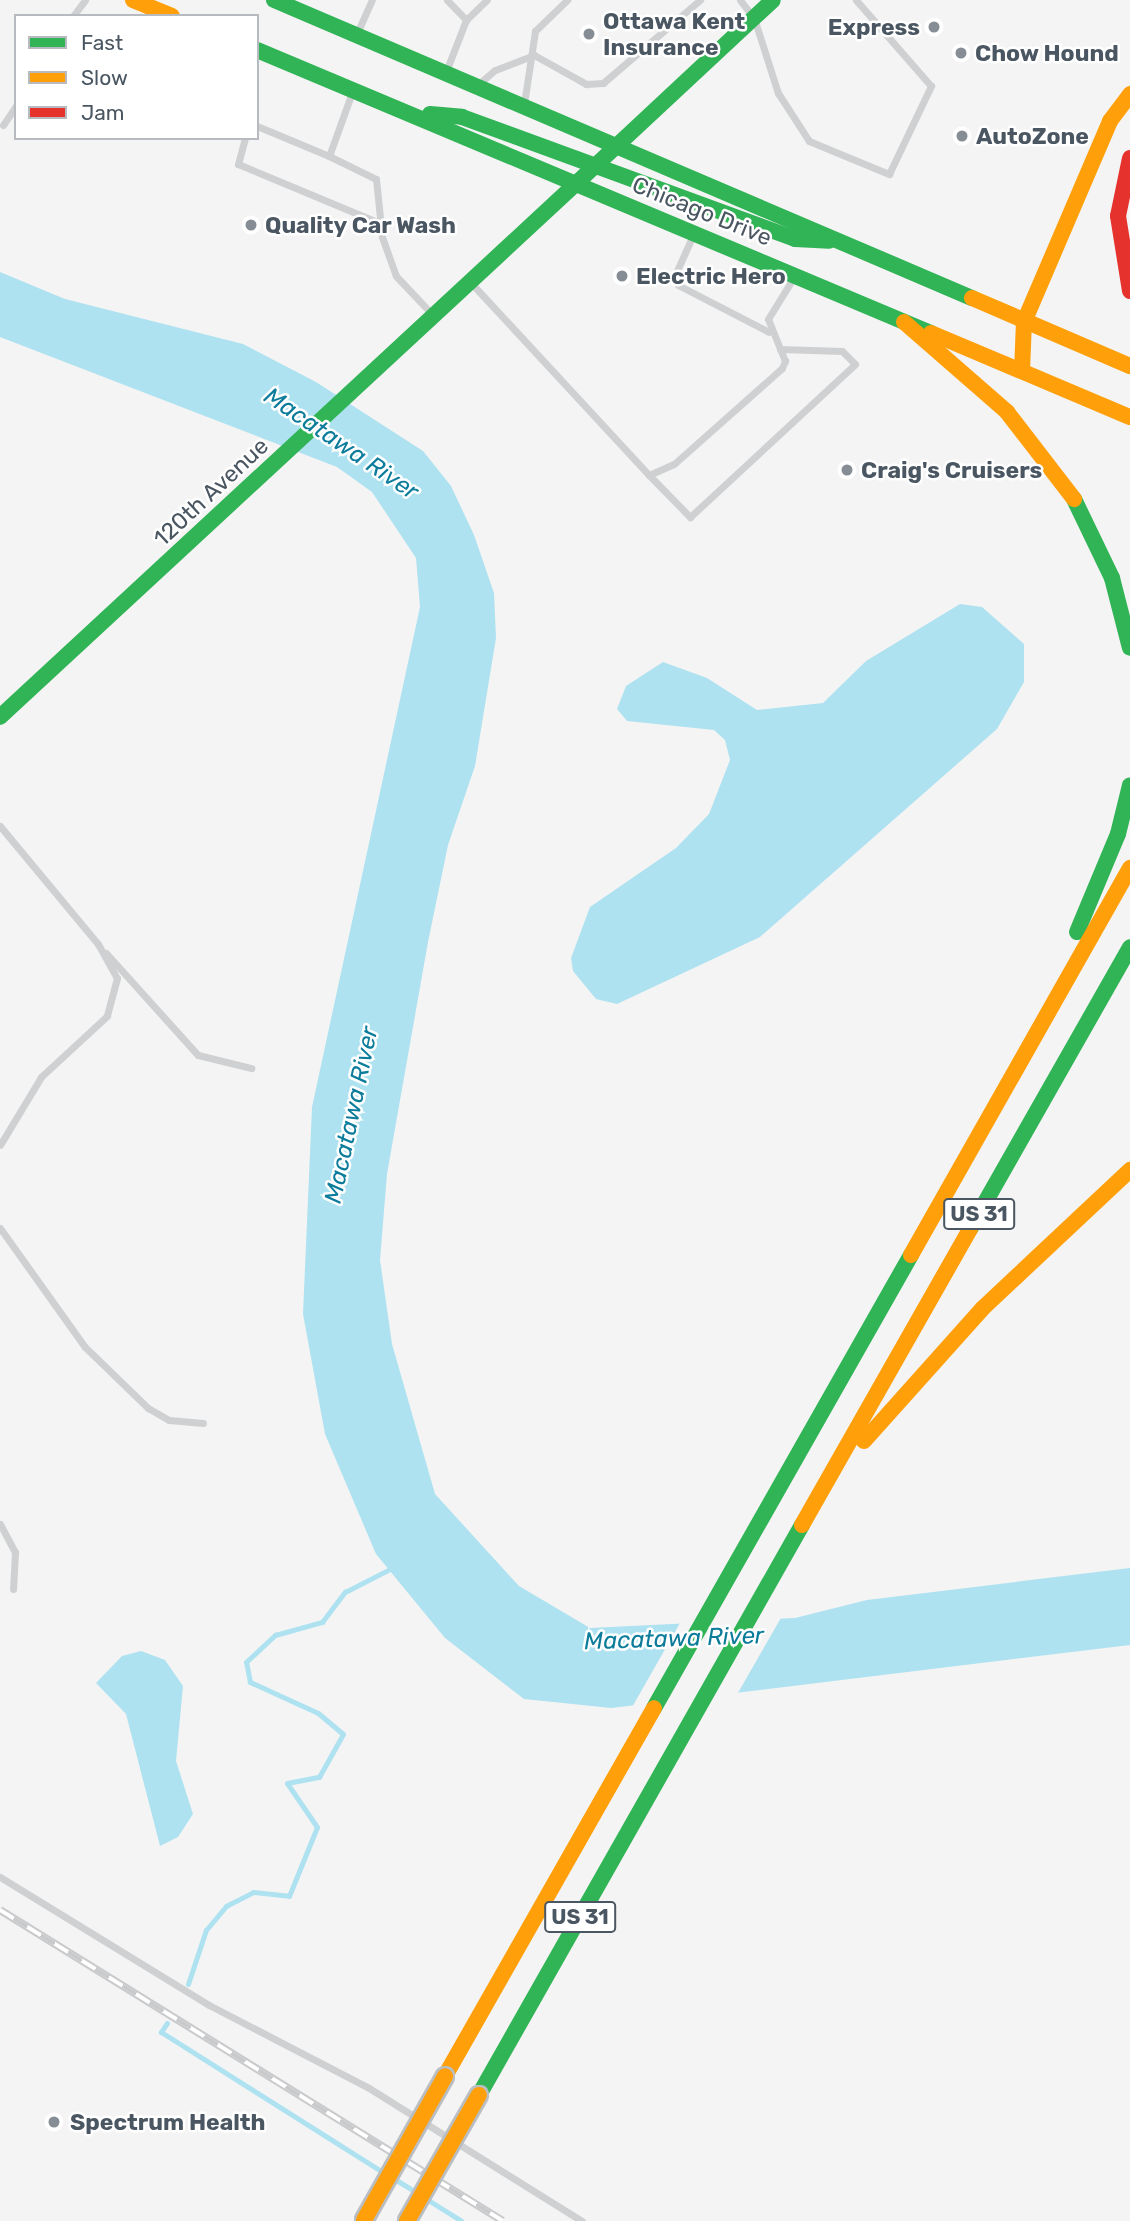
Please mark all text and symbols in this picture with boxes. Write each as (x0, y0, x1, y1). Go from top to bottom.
place label: Ottawa Kent Insurance (603, 7, 745, 61)
place label: Express (828, 13, 920, 41)
legend (14, 14, 259, 140)
marker: Express (926, 19, 942, 35)
marker: Ottawa Kent Insurance (581, 26, 597, 42)
text: Fast (81, 30, 123, 55)
place label: Chow Hound (975, 39, 1119, 67)
marker: Chow Hound (953, 45, 969, 61)
text: Slow (81, 65, 128, 90)
text: Jam (81, 100, 125, 125)
place label: AutoZone (976, 122, 1089, 150)
marker: AutoZone (954, 128, 970, 144)
street label: Chicago Drive (628, 170, 776, 252)
place label: Quality Car Wash (265, 211, 457, 239)
marker: Quality Car Wash (243, 217, 259, 233)
place label: Electric Hero (636, 262, 786, 290)
marker: Electric Hero (614, 268, 630, 284)
water label: Macatawa River (258, 382, 424, 506)
street label: 120th Avenue (148, 432, 274, 552)
place label: Craig's Cruisers (861, 456, 1042, 484)
marker: Craig's Cruisers (839, 462, 855, 478)
water label: Macatawa River (319, 1024, 385, 1206)
road number: US 31 (942, 1196, 1016, 1232)
water label: Macatawa River (584, 1621, 764, 1657)
road number: US 31 (543, 1899, 617, 1934)
place label: Spectrum Health (70, 2108, 266, 2136)
marker: Spectrum Health (44, 2112, 64, 2132)

